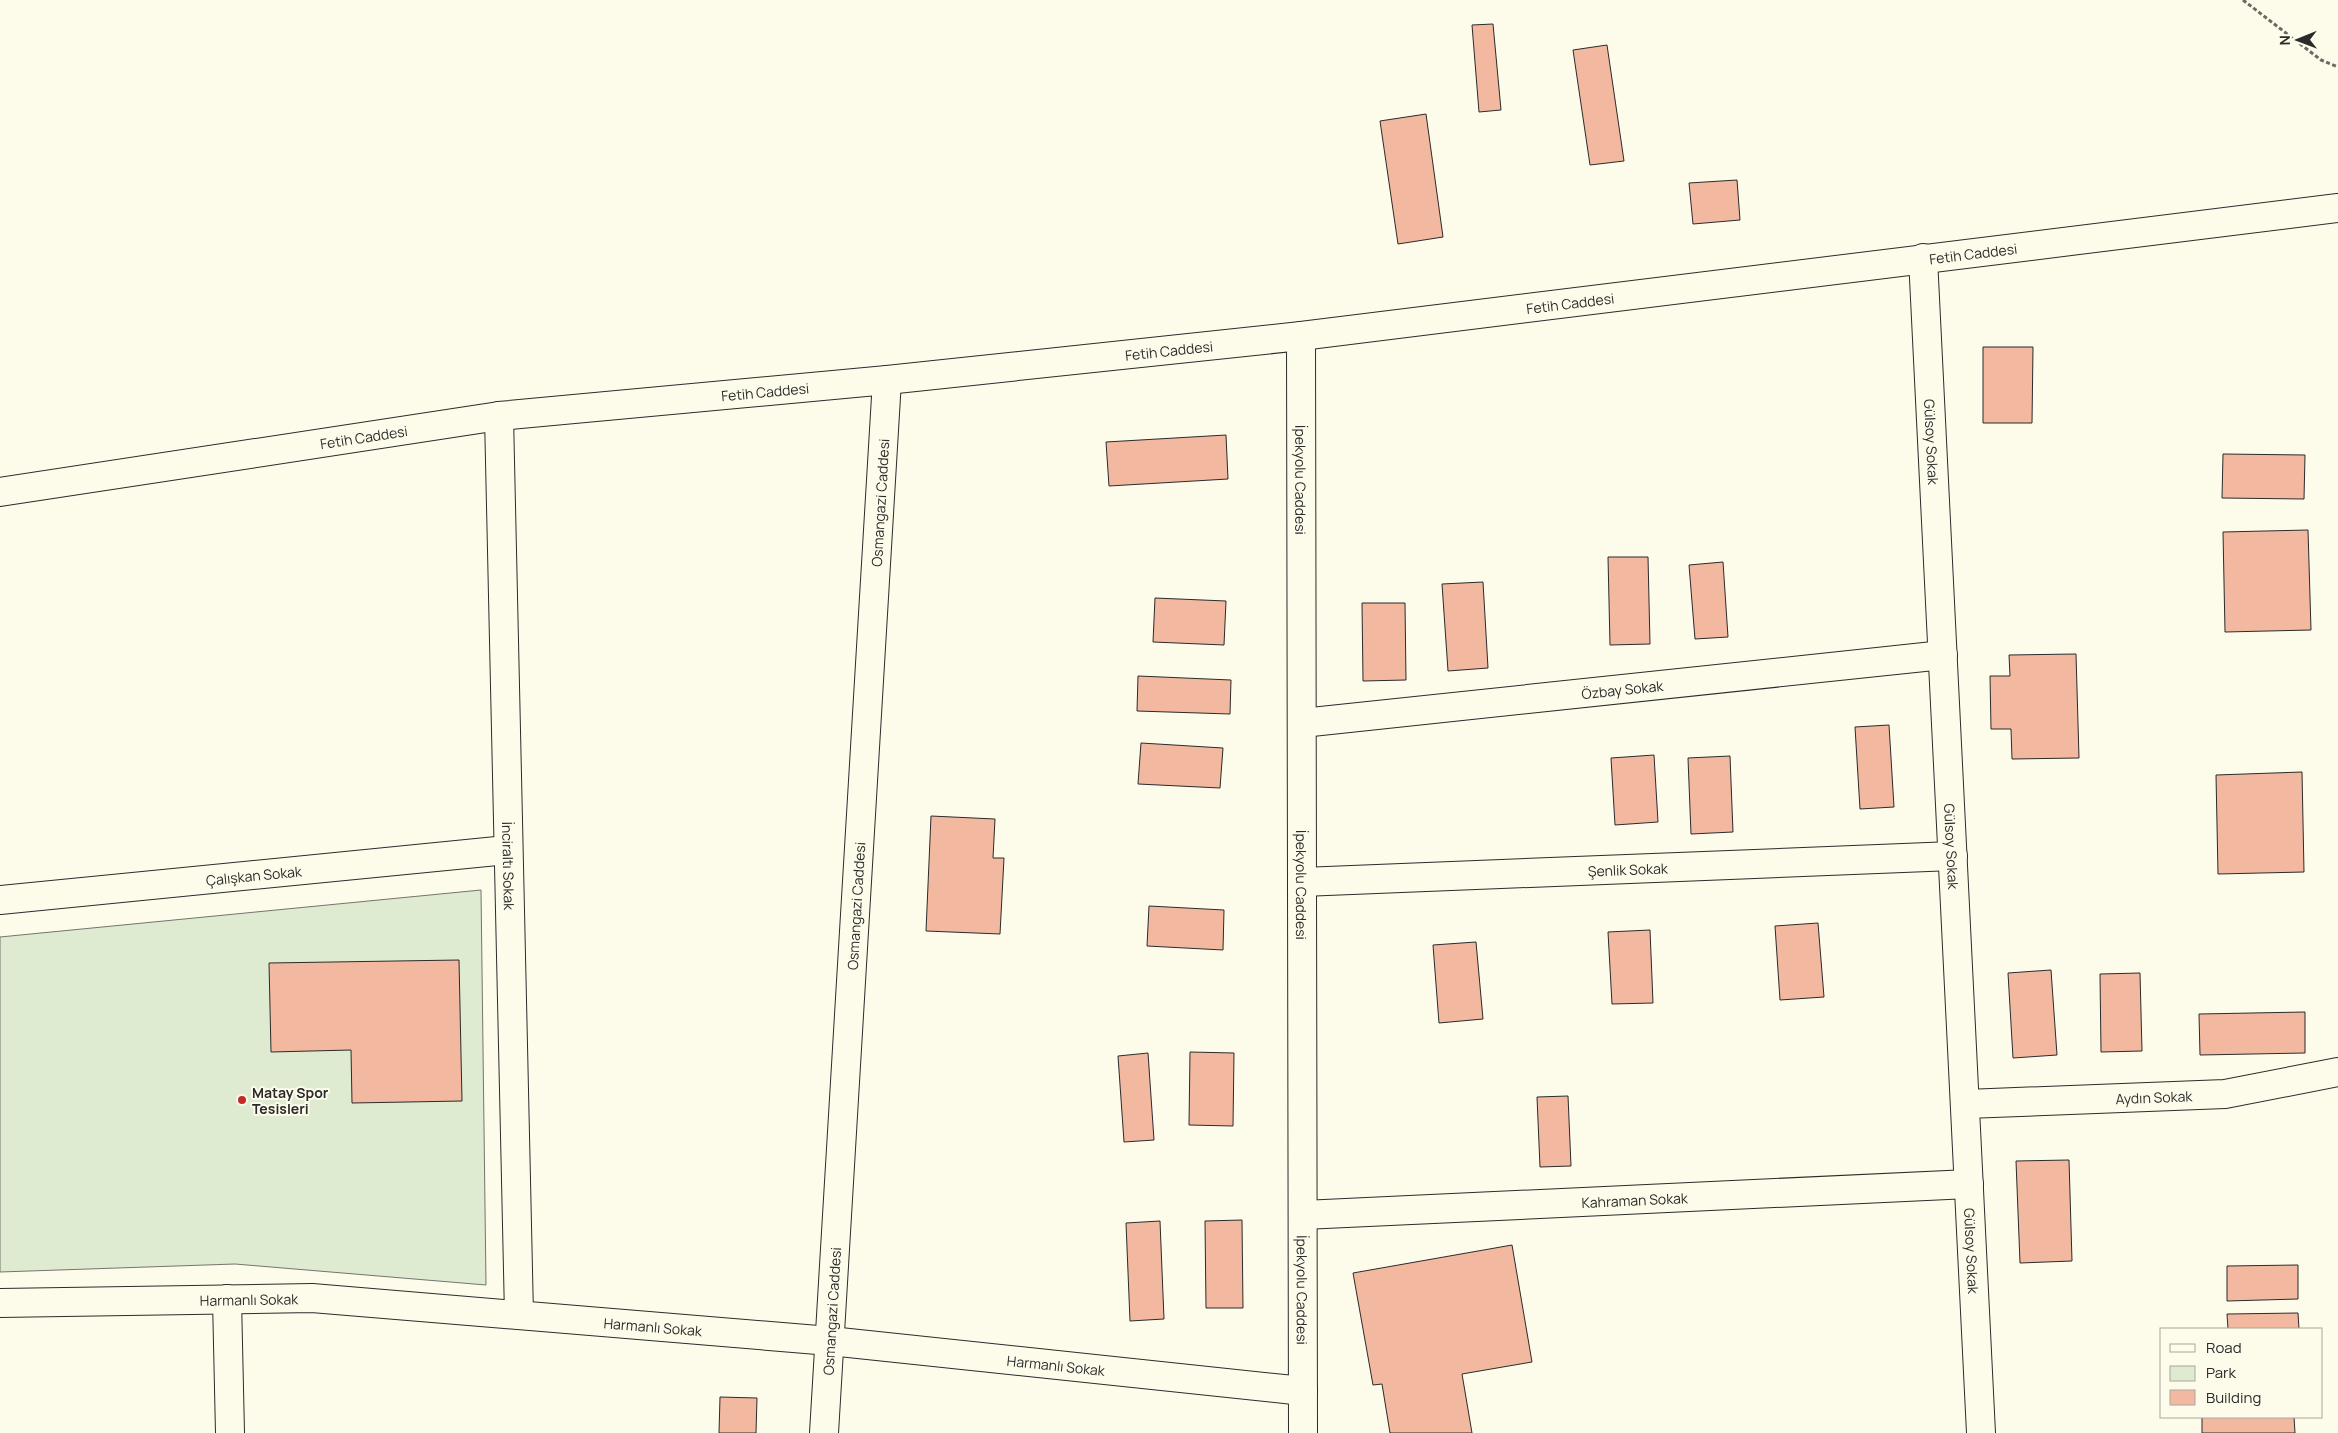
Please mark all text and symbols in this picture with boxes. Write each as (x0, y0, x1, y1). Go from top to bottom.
north arrow (2273, 15, 2323, 65)
text: N (2275, 35, 2294, 45)
street label: Fetih Caddesi (1928, 238, 2018, 268)
street label: Fetih Caddesi (1525, 288, 1615, 318)
street label: Fetih Caddesi (1124, 336, 1214, 364)
street label: Fetih Caddesi (720, 378, 810, 405)
street label: Gülsoy Sokak (1920, 399, 1944, 486)
street label: Fetih Caddesi (319, 421, 409, 453)
street label: İpekyolu Caddesi (1292, 425, 1311, 535)
street label: Osmangazi Caddesi (866, 438, 893, 567)
street label: Özbay Sokak (1580, 675, 1665, 703)
street label: Gülsoy Sokak (1940, 803, 1964, 891)
street label: İnciraltı Sokak (499, 821, 520, 911)
street label: İpekyolu Caddesi (1292, 830, 1312, 940)
street label: Osmangazi Caddesi (842, 841, 869, 971)
street label: Şenlik Sokak (1587, 858, 1669, 880)
street label: Çalışkan Sokak (205, 861, 304, 889)
place label: Matay Spor Tesisleri (252, 1083, 329, 1118)
street label: Aydın Sokak (2115, 1086, 2194, 1108)
marker: Matay Spor Tesisleri (236, 1094, 248, 1106)
street label: Kahraman Sokak (1581, 1188, 1689, 1212)
street label: Gülsoy Sokak (1960, 1208, 1984, 1295)
street label: İpekyolu Caddesi (1293, 1235, 1312, 1345)
street label: Osmangazi Caddesi (818, 1247, 845, 1376)
street label: Harmanlı Sokak (200, 1289, 299, 1309)
street label: Harmanlı Sokak (603, 1313, 704, 1340)
legend (2160, 1328, 2323, 1418)
text: Road (2206, 1337, 2242, 1358)
street label: Harmanlı Sokak (1006, 1350, 1107, 1380)
text: Park (2206, 1362, 2236, 1383)
text: Building (2206, 1387, 2261, 1408)

